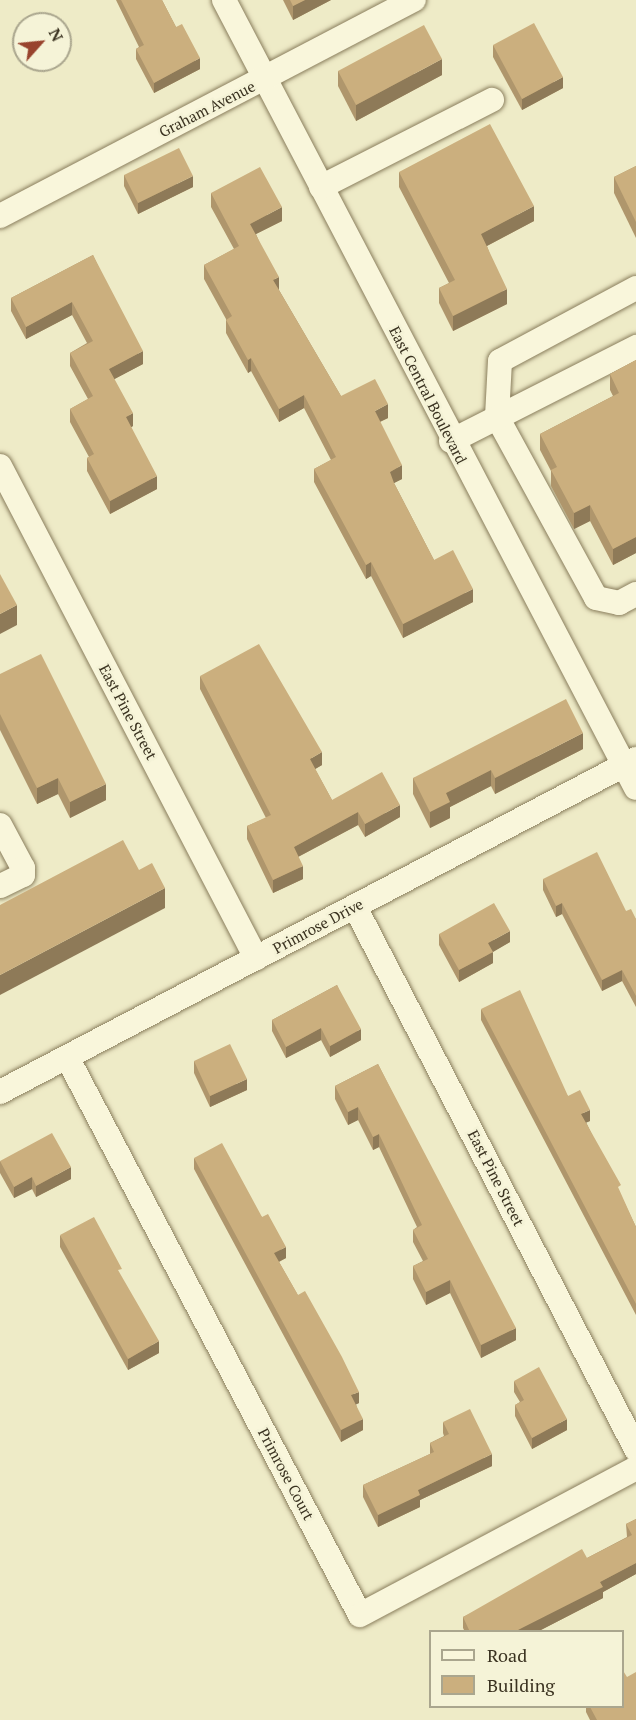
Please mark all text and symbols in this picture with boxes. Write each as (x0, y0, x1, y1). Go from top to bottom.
north arrow (12, 12, 72, 72)
text: N (44, 24, 69, 45)
street label: Graham Avenue (156, 77, 258, 141)
street label: East Central Boulevard (385, 323, 471, 467)
street label: East Pine Street (95, 661, 161, 763)
street label: Primrose Drive (270, 895, 366, 957)
street label: East Pine Street (464, 1127, 528, 1229)
street label: Primrose Court (254, 1425, 318, 1523)
legend (429, 1630, 624, 1708)
text: Road (487, 1643, 527, 1667)
text: Building (487, 1673, 555, 1697)

